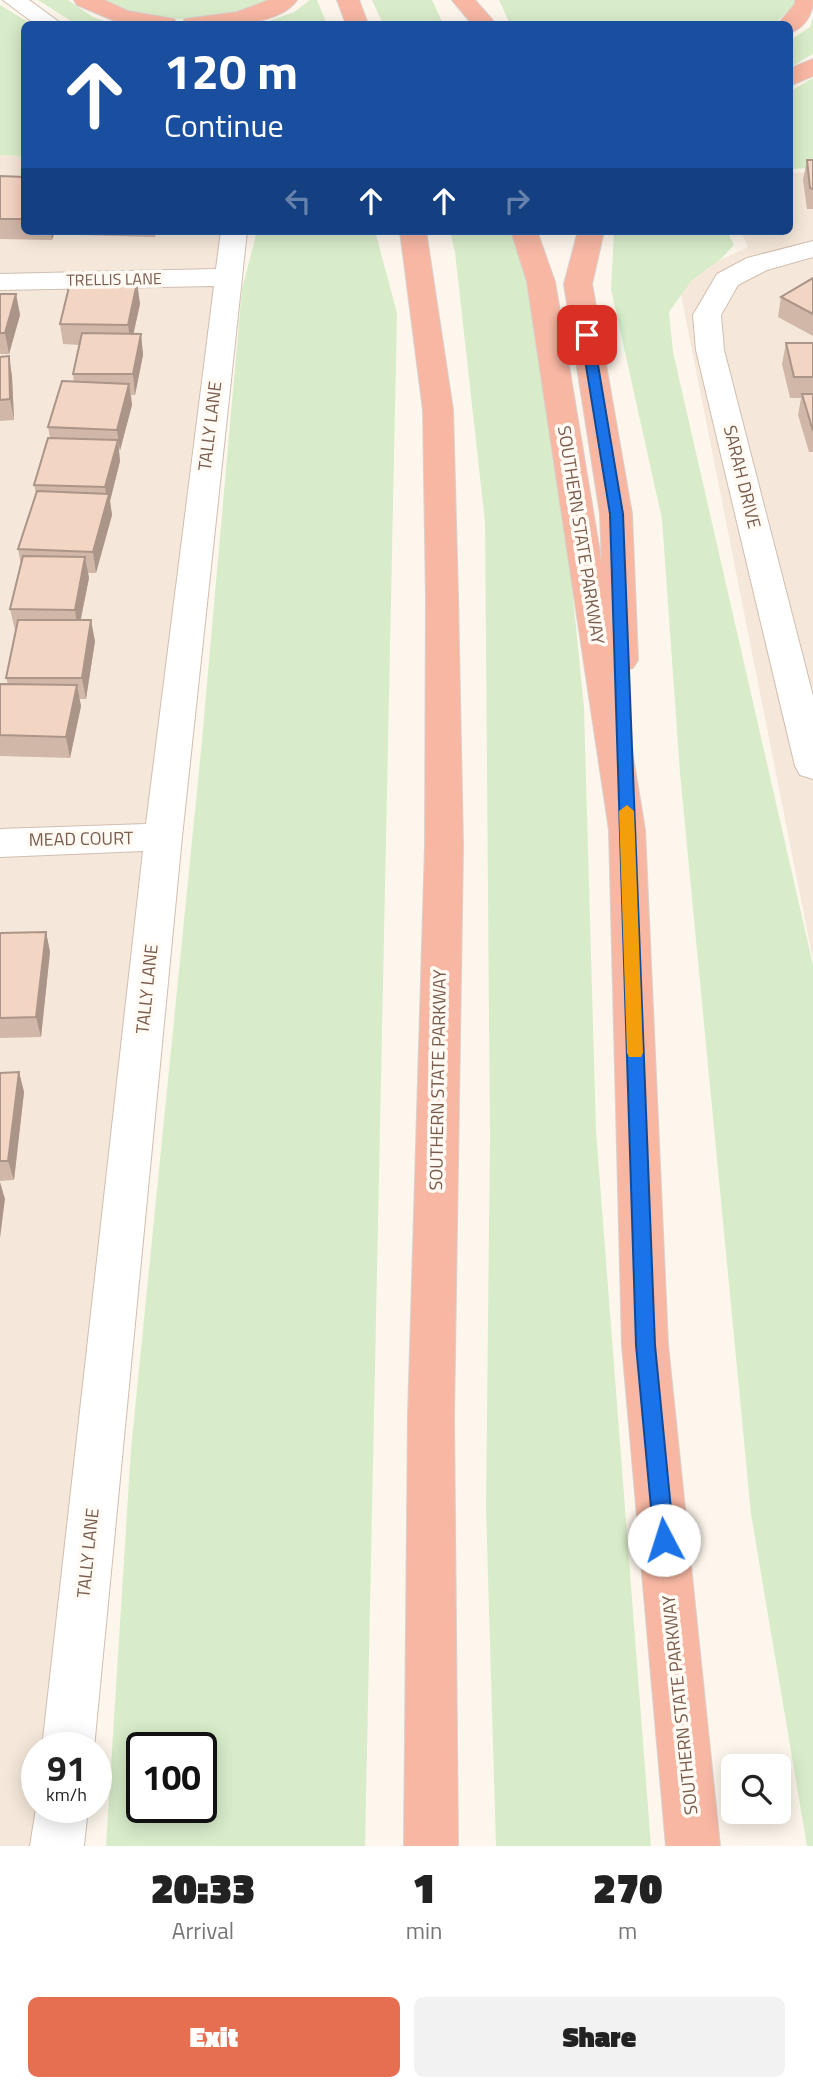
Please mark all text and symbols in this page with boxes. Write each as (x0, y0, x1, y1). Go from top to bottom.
text: 120 m (164, 33, 298, 108)
icon: ahead (49, 49, 140, 140)
text: Continue (164, 101, 284, 149)
icon: left (279, 182, 317, 220)
icon: ahead (352, 182, 390, 220)
icon: ahead (425, 182, 463, 220)
icon: right (498, 182, 536, 220)
street label: TRELLIS LANE (66, 266, 162, 292)
pin (557, 305, 617, 365)
icon: arrive (568, 316, 606, 354)
street label: TALLY LANE (191, 380, 228, 472)
street label: SARAH DRIVE (717, 422, 768, 531)
street label: SOUTHERN STATE PARKWAY (551, 424, 612, 646)
street label: MEAD COURT (28, 824, 134, 853)
street label: TALLY LANE (128, 943, 165, 1035)
street label: SOUTHERN STATE PARKWAY (422, 969, 453, 1191)
position arrow (627, 1503, 701, 1577)
street label: TALLY LANE (69, 1507, 106, 1599)
street label: SOUTHERN STATE PARKWAY (654, 1593, 704, 1816)
speed limit sign: 100 (126, 1732, 217, 1823)
text: 91 (47, 1741, 86, 1795)
map controls (721, 1754, 791, 1824)
button: search (721, 1754, 791, 1824)
text: km/h (46, 1781, 87, 1808)
text: 20:33 (151, 1855, 255, 1919)
text: 1 (413, 1855, 436, 1919)
text: 270 (593, 1855, 662, 1919)
text: Arrival (172, 1913, 234, 1948)
text: min (406, 1913, 442, 1948)
text: m (618, 1913, 637, 1948)
button: Exit (28, 1997, 400, 2077)
button: Share (414, 1997, 785, 2077)

